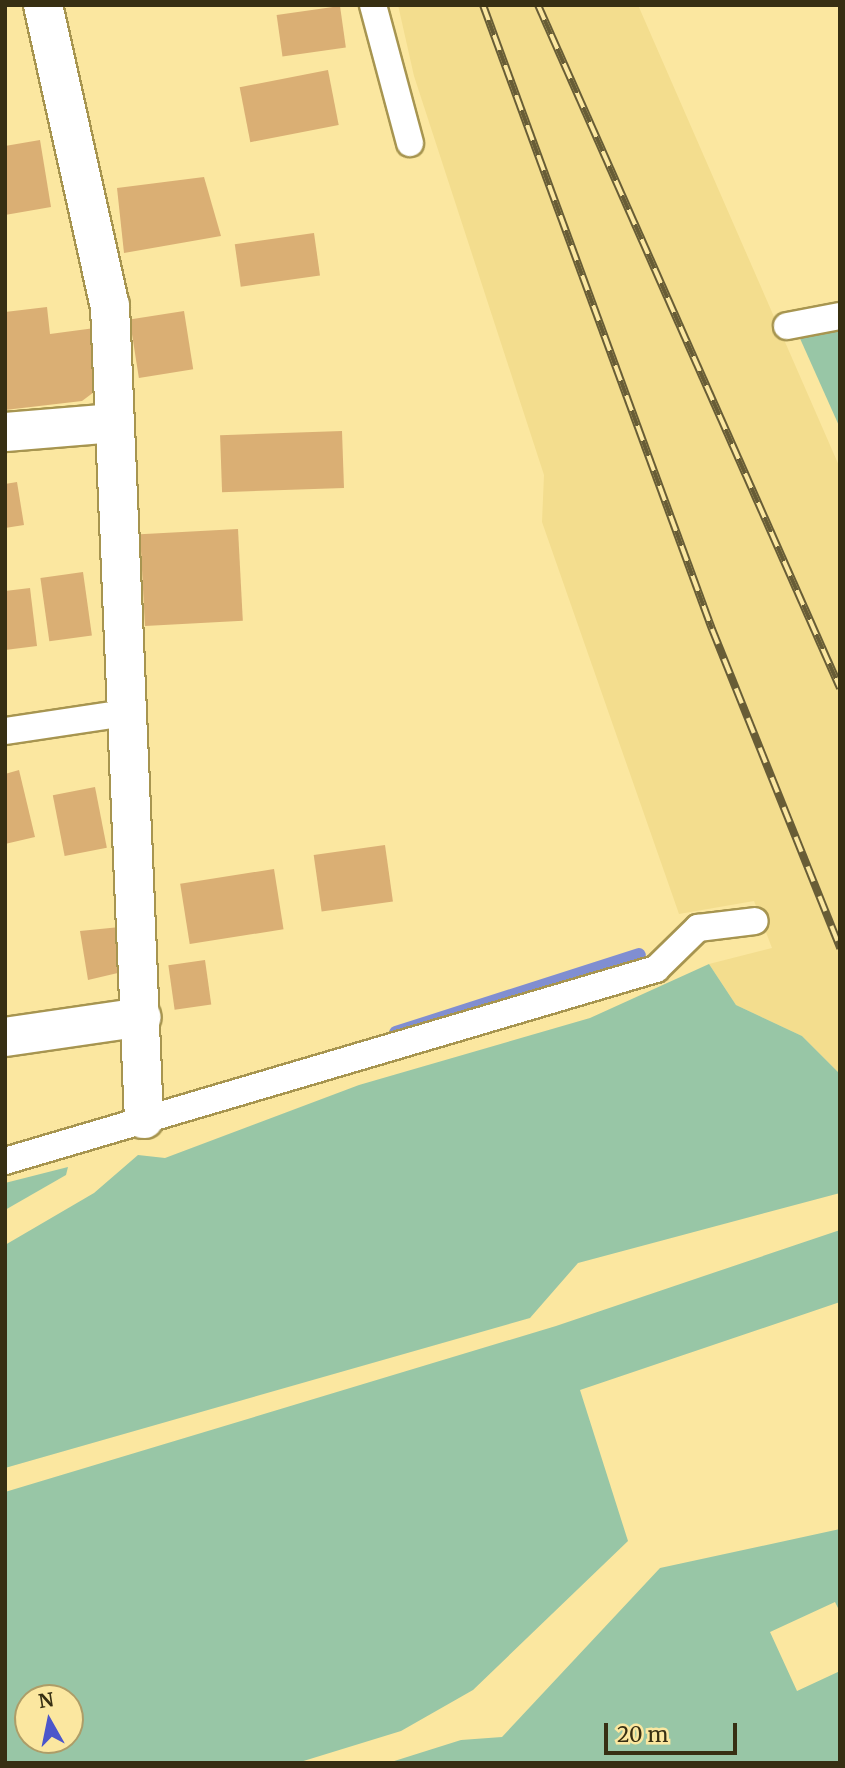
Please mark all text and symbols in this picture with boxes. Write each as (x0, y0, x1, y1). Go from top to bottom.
north arrow (14, 1684, 84, 1754)
text: N (37, 1687, 55, 1713)
scale bar (607, 1708, 740, 1752)
text: 20 m (617, 1721, 668, 1748)

